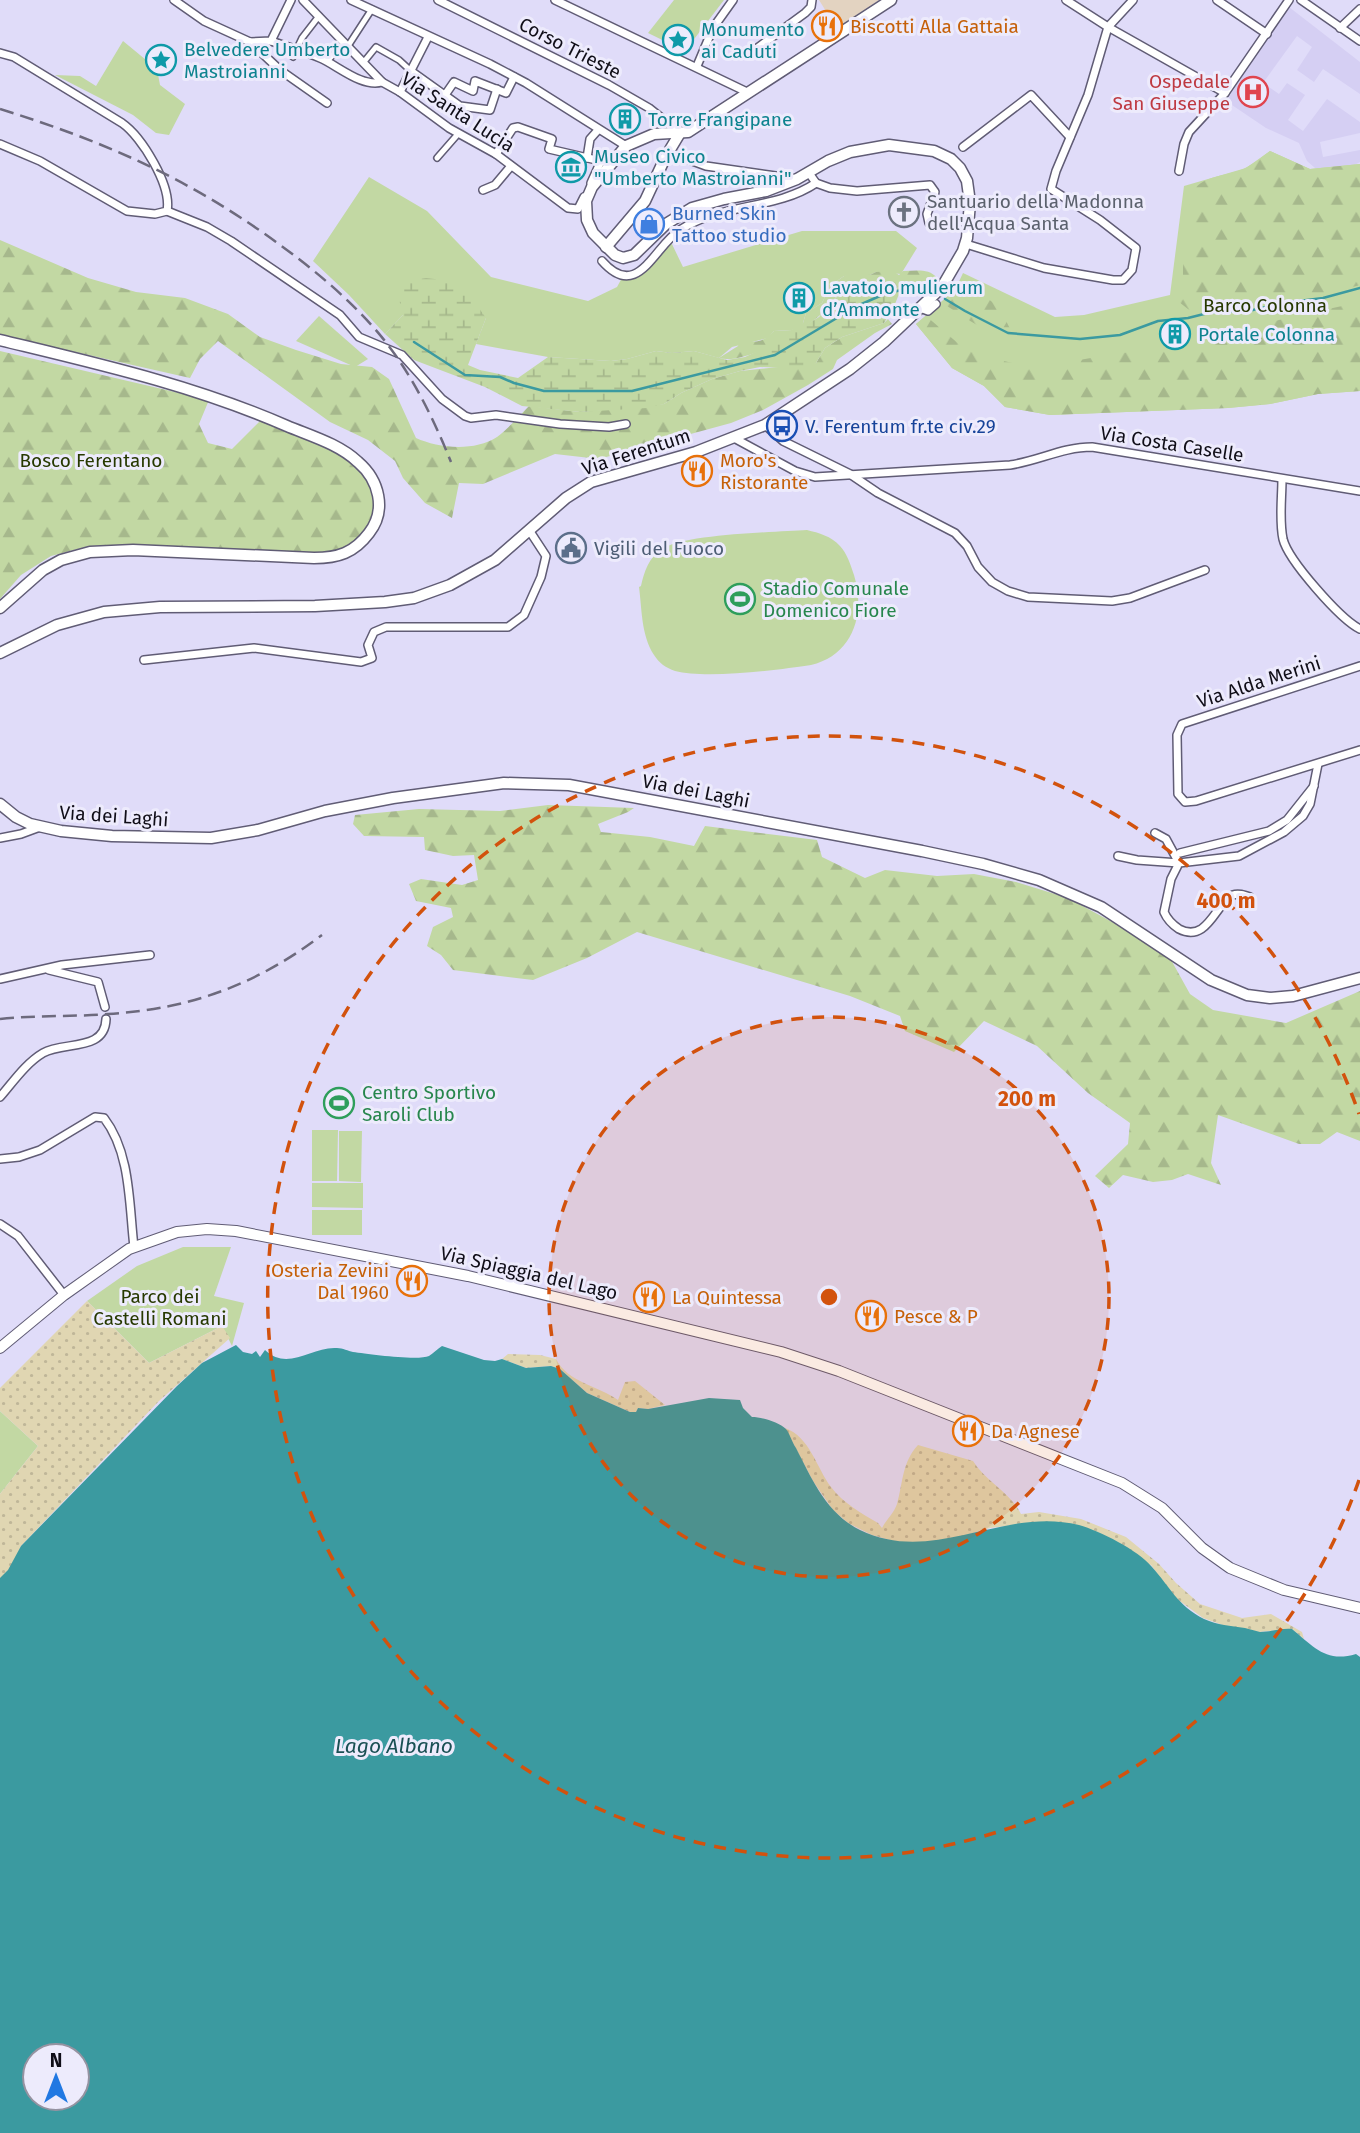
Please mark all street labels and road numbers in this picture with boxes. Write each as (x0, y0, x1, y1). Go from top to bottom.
street label: Corso Trieste (515, 12, 625, 84)
street label: Via Santa Lucia (397, 67, 519, 157)
street label: Via Costa Caselle (1099, 421, 1245, 467)
street label: Via Ferentum (579, 424, 693, 480)
street label: Via Alda Merini (1194, 651, 1324, 713)
street label: Via dei Laghi (640, 769, 752, 813)
street label: Via dei Laghi (59, 801, 169, 831)
street label: Via Spiaggia del Lago (438, 1241, 620, 1305)

